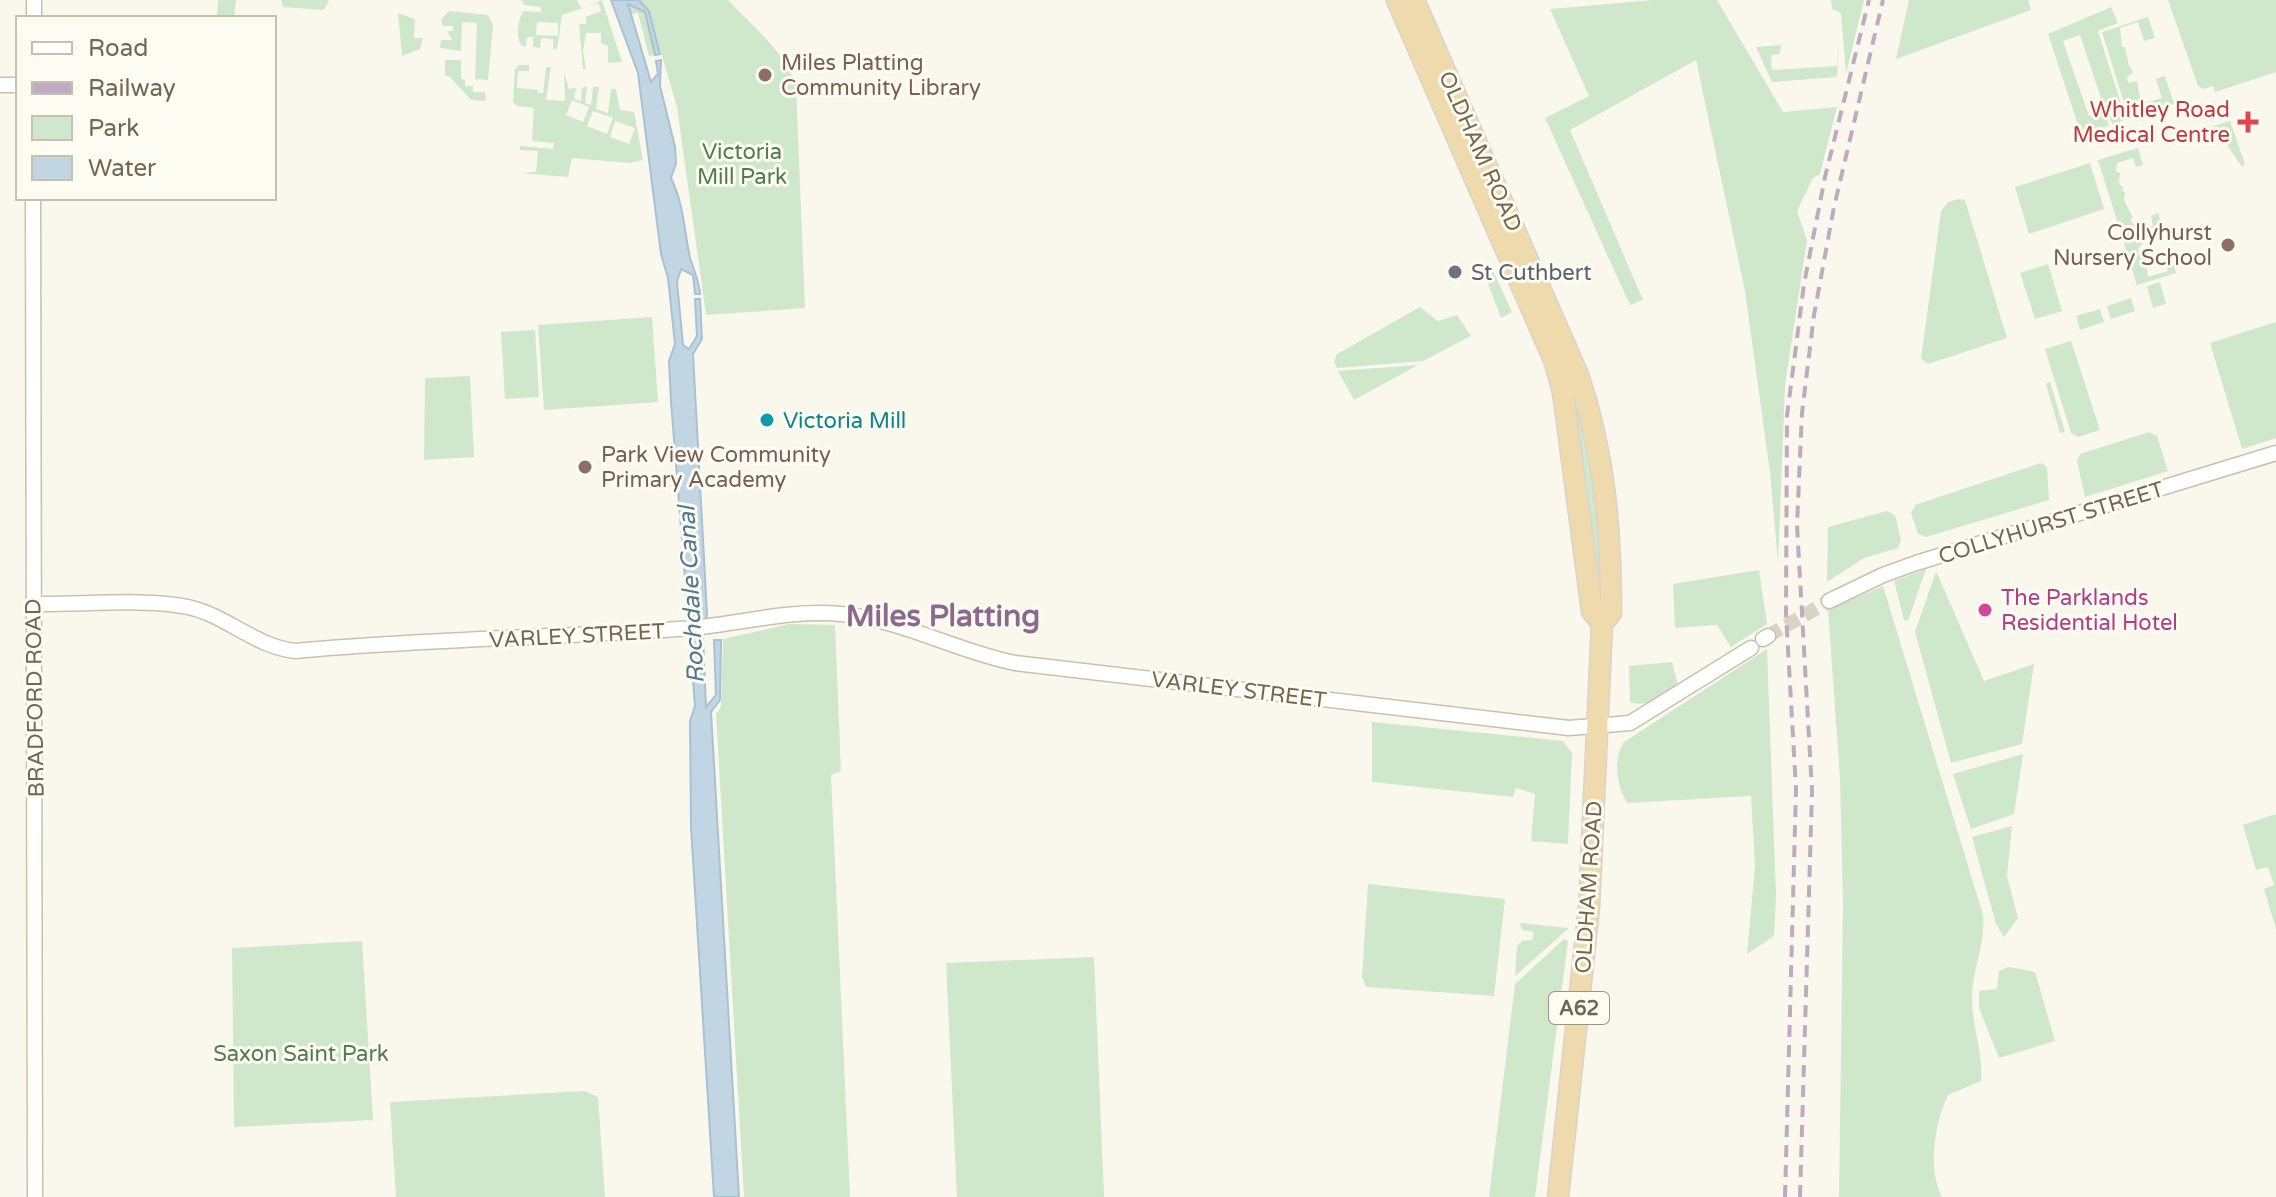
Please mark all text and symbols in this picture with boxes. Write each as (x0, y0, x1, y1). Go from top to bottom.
legend (16, 16, 276, 200)
text: Road (88, 34, 148, 63)
place label: Miles Platting Community Library (781, 50, 981, 101)
marker: Miles Platting Community Library (756, 66, 774, 84)
street label: OLDHAM ROAD (1433, 67, 1527, 236)
text: Railway (88, 74, 176, 103)
place label: Whitley Road Medical Centre (2072, 97, 2230, 148)
marker: Whitley Road Medical Centre (2237, 111, 2259, 133)
text: Park (88, 114, 139, 143)
park label: Victoria Mill Park (697, 139, 787, 190)
text: Water (88, 154, 157, 183)
place label: Collyhurst Nursery School (2053, 220, 2212, 271)
marker: Collyhurst Nursery School (2219, 236, 2237, 254)
place label: St Cuthbert (1471, 260, 1592, 286)
marker: St Cuthbert (1446, 263, 1464, 281)
place label: Victoria Mill (783, 408, 906, 434)
marker: Victoria Mill (758, 411, 776, 429)
place label: Park View Community Primary Academy (601, 442, 831, 493)
marker: Park View Community Primary Academy (576, 458, 594, 476)
street label: COLLYHURST STREET (1935, 476, 2168, 570)
water label: Rochdale Canal (672, 502, 711, 685)
place label: The Parklands Residential Hotel (2001, 585, 2178, 636)
street label: BRADFORD ROAD (20, 598, 50, 798)
district label: Miles Platting (846, 598, 1040, 635)
marker: The Parklands Residential Hotel (1976, 601, 1994, 619)
street label: VARLEY STREET (488, 618, 666, 654)
street label: VARLEY STREET (1150, 666, 1328, 714)
street label: OLDHAM ROAD (1570, 800, 1608, 974)
road number: A62 (1549, 992, 1609, 1024)
park label: Saxon Saint Park (213, 1041, 389, 1067)

